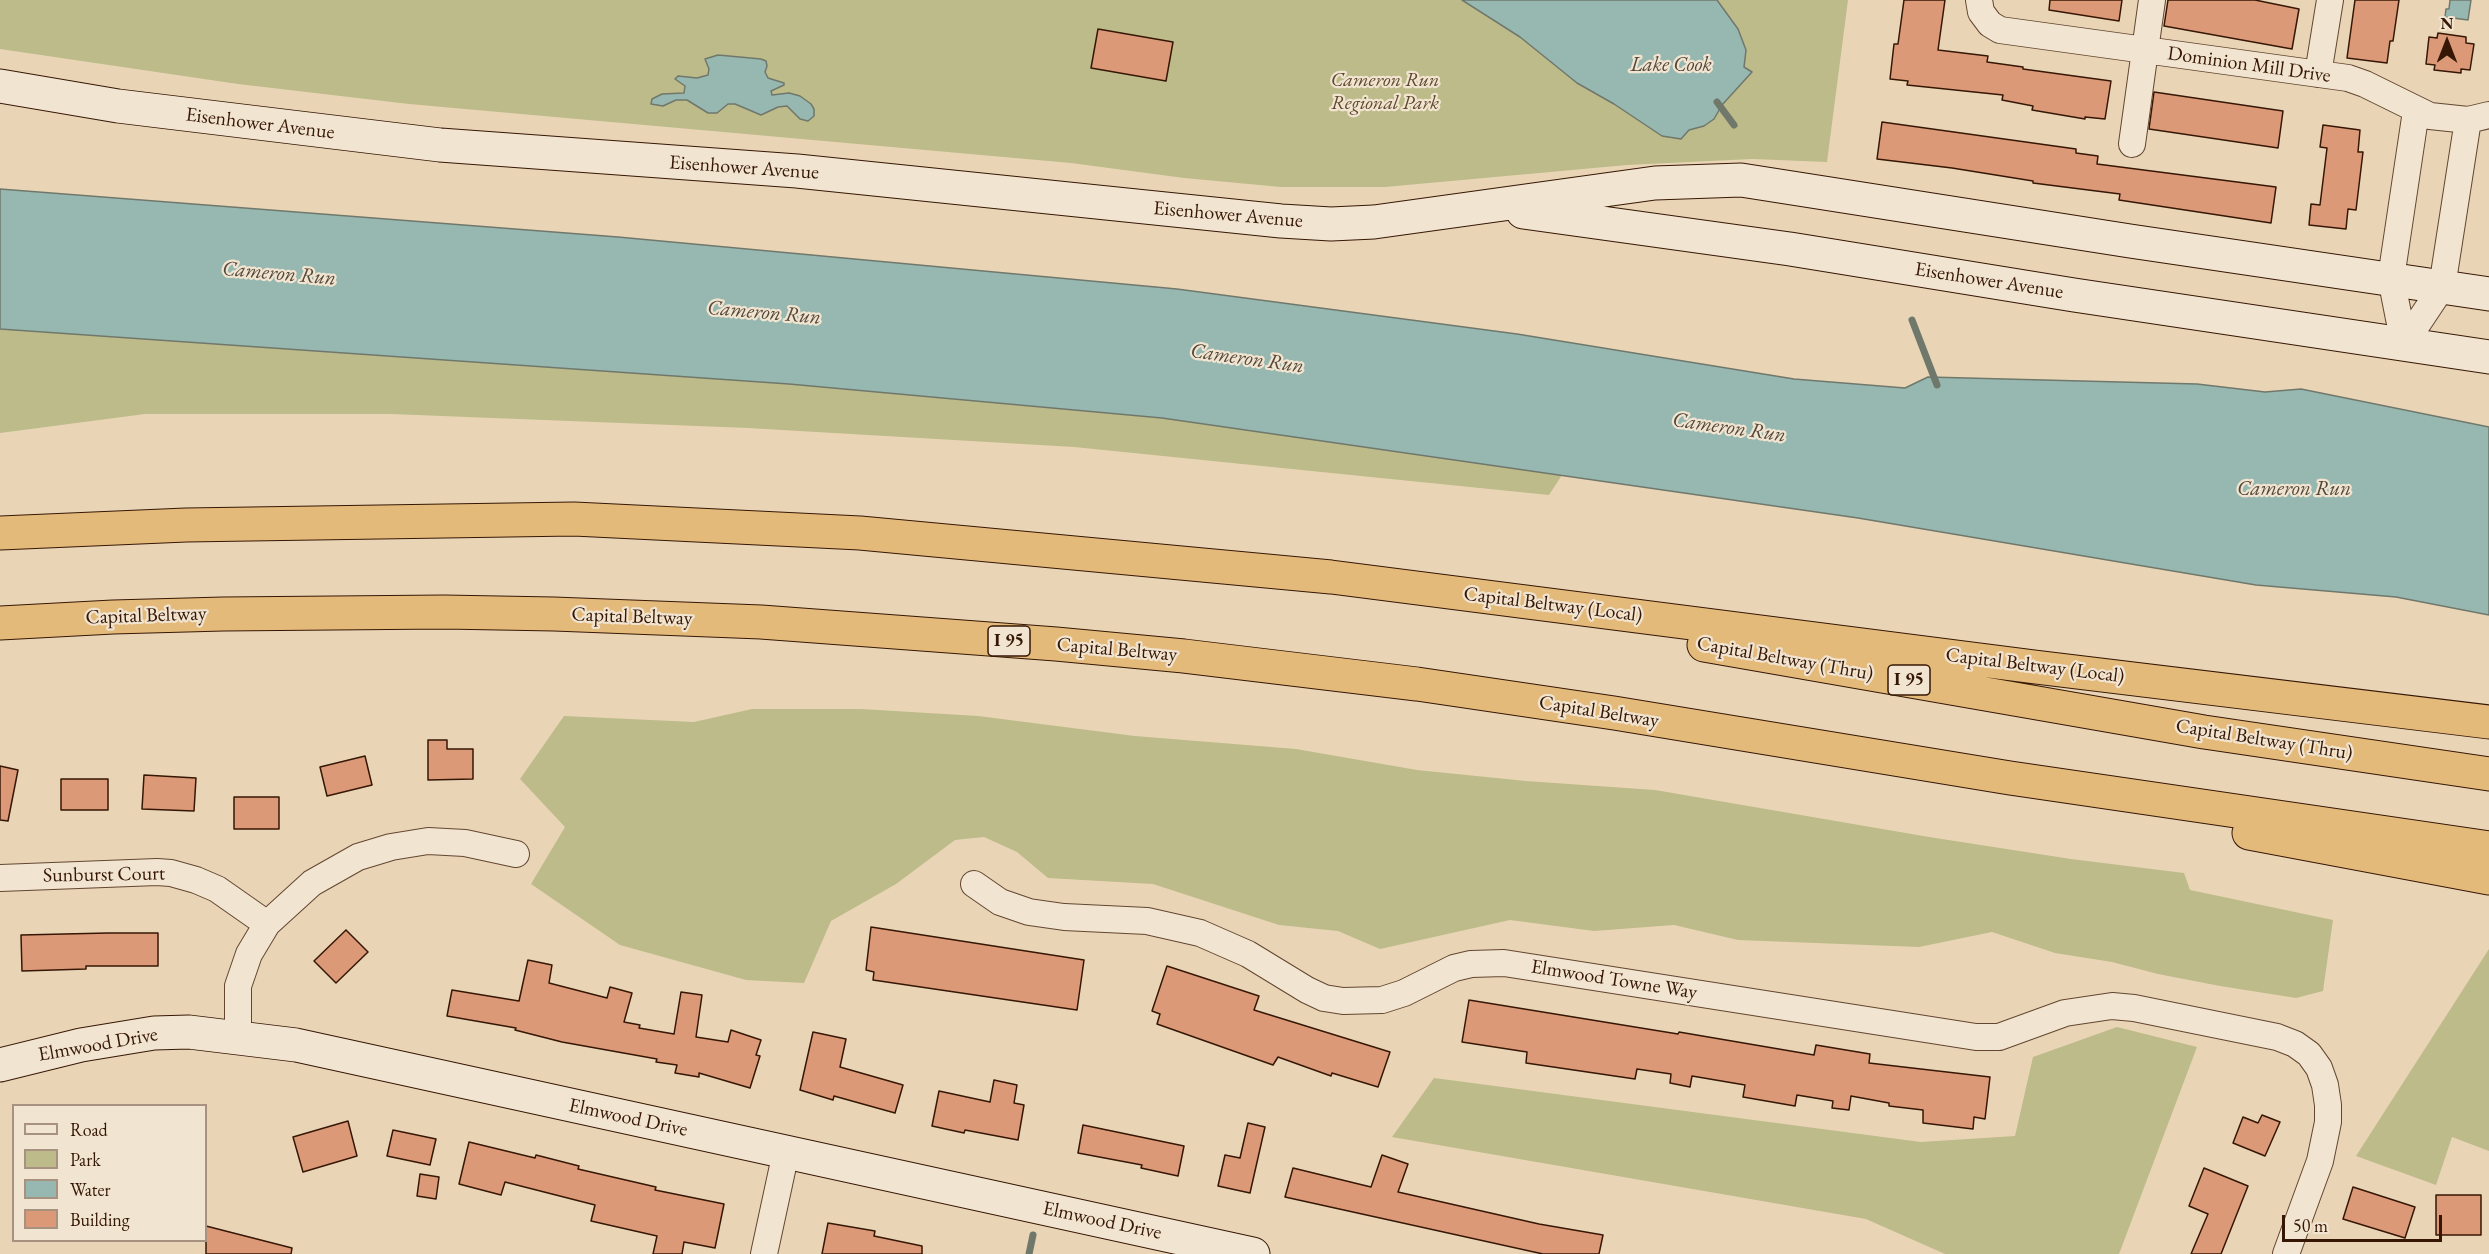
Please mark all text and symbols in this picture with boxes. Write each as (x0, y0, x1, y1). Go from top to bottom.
north arrow (2417, 12, 2477, 72)
text: N (2441, 13, 2453, 34)
street label: Dominion Mill Drive (2166, 42, 2332, 88)
water label: Lake Cook (1630, 52, 1712, 78)
park label: Cameron Run Regional Park (1331, 69, 1439, 116)
street label: Eisenhower Avenue (184, 103, 336, 145)
street label: Eisenhower Avenue (668, 151, 820, 185)
street label: Eisenhower Avenue (1152, 197, 1304, 233)
water label: Cameron Run (221, 256, 337, 292)
street label: Eisenhower Avenue (1913, 257, 2065, 305)
water label: Cameron Run (706, 295, 822, 331)
water label: Cameron Run (1189, 339, 1305, 379)
water label: Cameron Run (1671, 408, 1787, 448)
water label: Cameron Run (2237, 476, 2351, 502)
street label: Capital Beltway (Local) (1462, 582, 1644, 628)
street label: Capital Beltway (85, 602, 207, 630)
street label: Capital Beltway (571, 603, 693, 631)
road number: I 95 (988, 626, 1030, 656)
street label: Capital Beltway (Thru) (1695, 632, 1875, 686)
street label: Capital Beltway (1056, 633, 1178, 667)
street label: Capital Beltway (Local) (1944, 643, 2126, 689)
road number: I 95 (1888, 665, 1930, 695)
street label: Capital Beltway (1537, 691, 1661, 733)
street label: Capital Beltway (Thru) (2174, 714, 2354, 766)
street label: Sunburst Court (43, 862, 165, 888)
street label: Elmwood Towne Way (1529, 955, 1699, 1005)
street label: Elmwood Drive (36, 1023, 160, 1067)
street label: Elmwood Drive (566, 1094, 690, 1142)
legend (12, 1104, 207, 1242)
text: Road (70, 1118, 108, 1141)
text: Park (70, 1148, 101, 1171)
text: Water (70, 1178, 111, 1201)
street label: Elmwood Drive (1040, 1197, 1164, 1245)
scale bar (2285, 1203, 2446, 1241)
text: Building (70, 1208, 130, 1231)
text: 50 m (2293, 1214, 2328, 1237)

